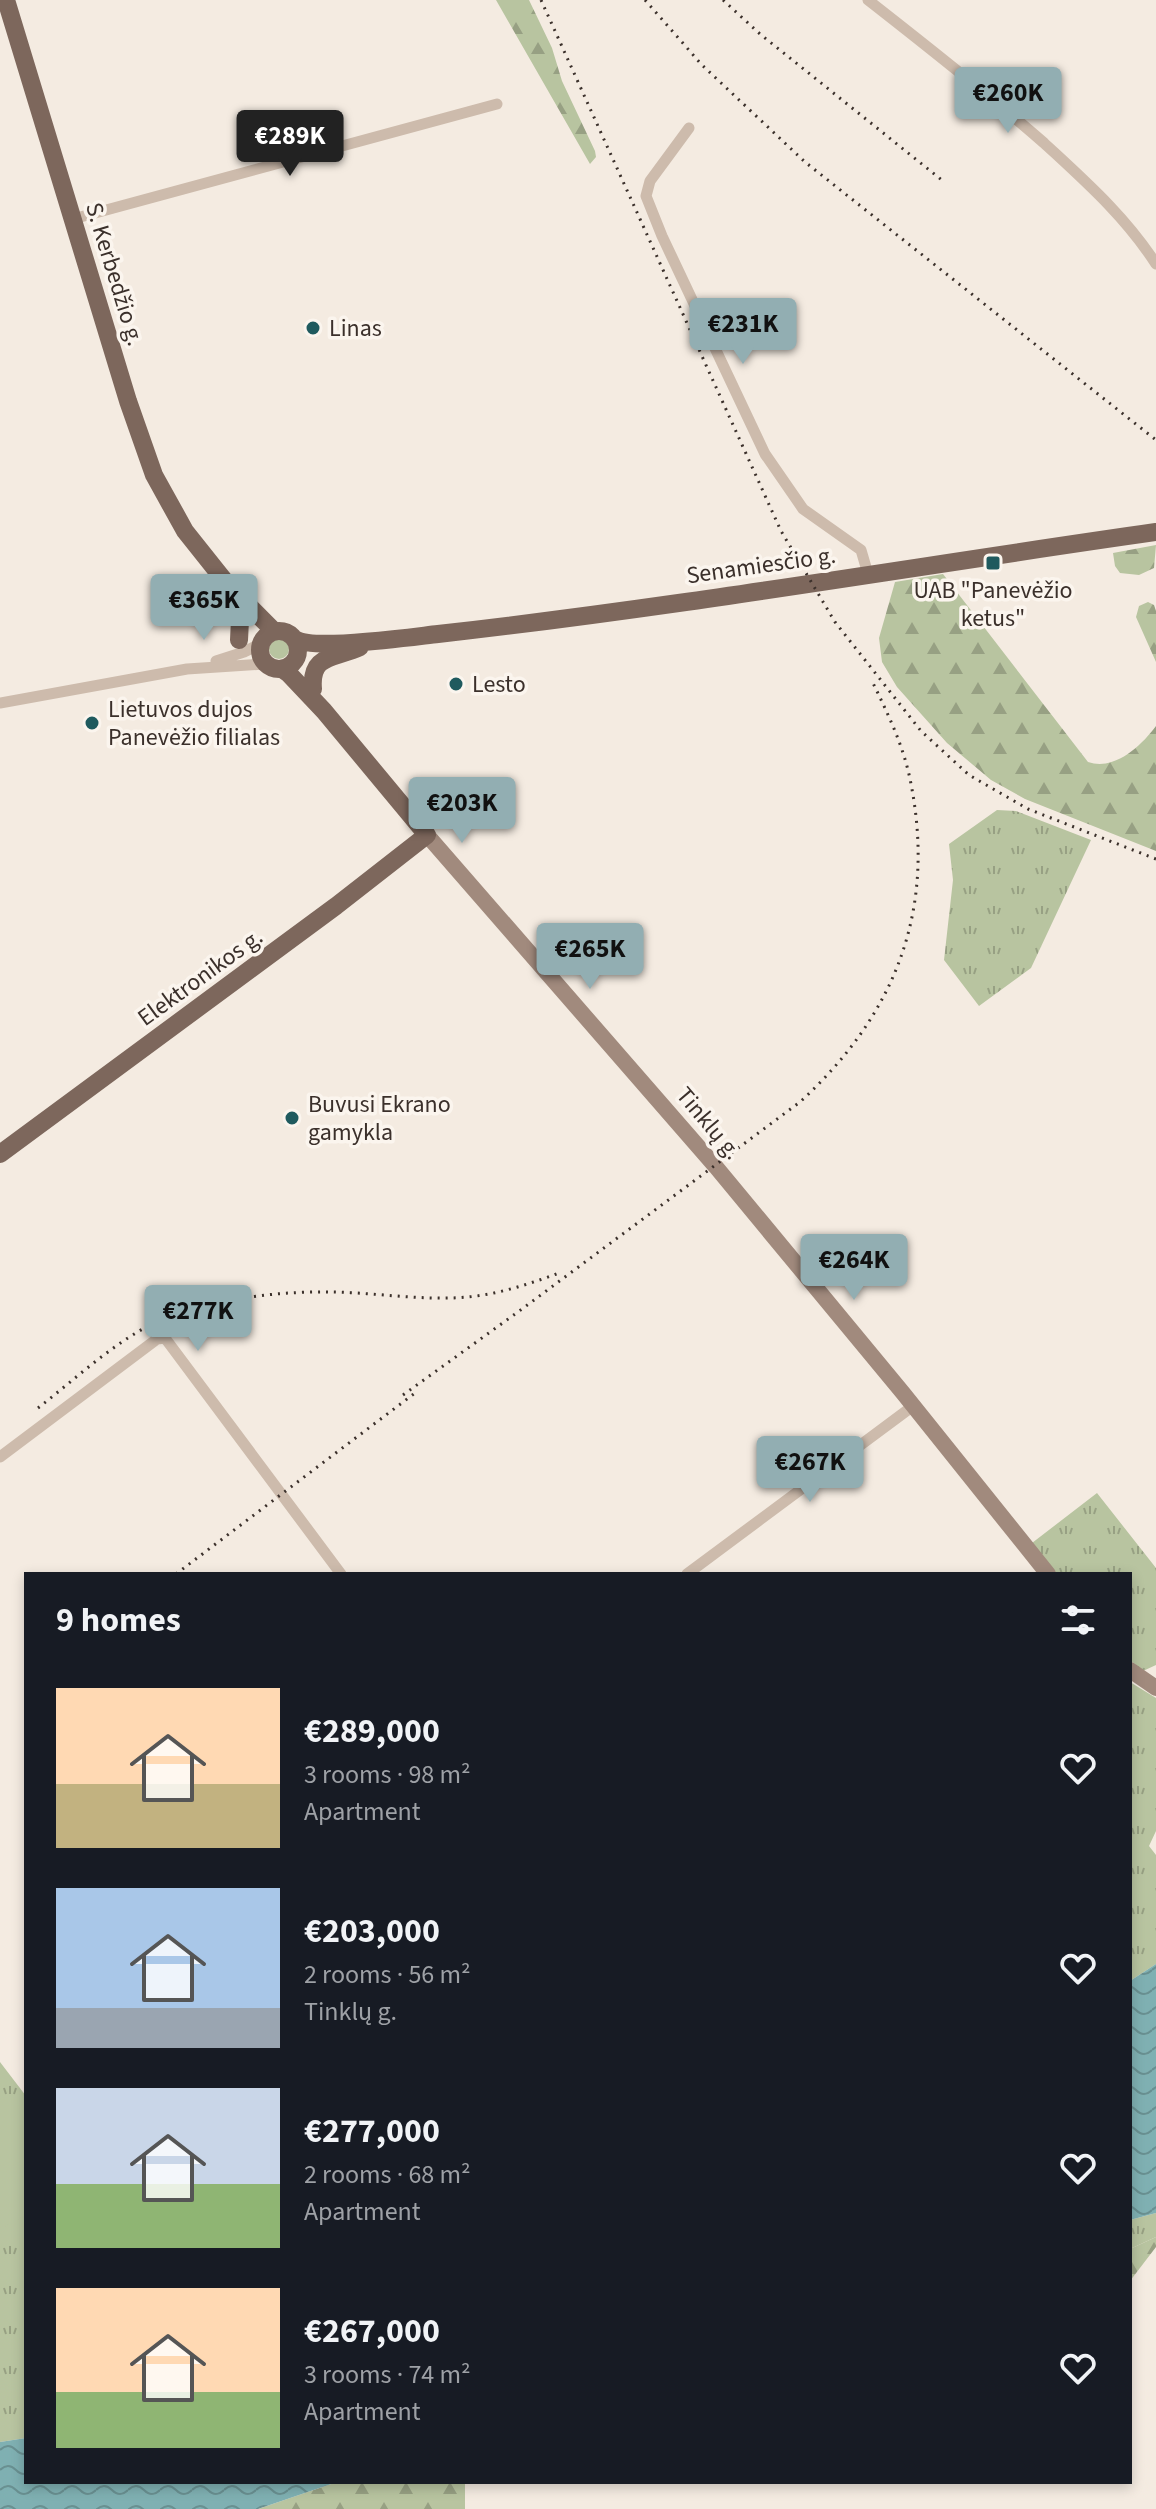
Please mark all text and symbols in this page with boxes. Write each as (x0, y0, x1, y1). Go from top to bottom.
pin: €260K (952, 67, 1064, 135)
text: €260K (973, 74, 1043, 111)
pin: €289K (234, 110, 346, 178)
text: €289K (255, 117, 325, 154)
street label: S. Kerbedžio g. (76, 198, 153, 350)
pin: €231K (687, 298, 799, 366)
text: €231K (708, 305, 778, 342)
place label: Linas (329, 311, 382, 346)
marker: Linas (304, 319, 322, 337)
street label: Senamiesčio g. (684, 538, 838, 593)
marker: UAB "Panevėžio ketus" (984, 554, 1002, 572)
place label: UAB "Panevėžio ketus" (913, 573, 1073, 636)
pin: €365K (148, 574, 260, 642)
text: €365K (169, 581, 239, 618)
place label: Lesto (472, 667, 526, 702)
marker: Lesto (447, 675, 465, 693)
place label: Lietuvos dujos Panevėžio filialas (108, 692, 280, 755)
marker: Lietuvos dujos Panevėžio filialas (83, 714, 101, 732)
pin: €203K (406, 777, 518, 845)
text: €203K (427, 784, 497, 821)
street label: Elektronikos g. (130, 920, 270, 1035)
pin: €265K (534, 923, 646, 991)
text: €265K (555, 930, 625, 967)
street label: Tinklų g. (668, 1079, 750, 1167)
place label: Buvusi Ekrano gamykla (308, 1087, 451, 1150)
marker: Buvusi Ekrano gamykla (283, 1109, 301, 1127)
pin: €264K (798, 1234, 910, 1302)
text: €264K (819, 1241, 889, 1278)
pin: €277K (142, 1285, 254, 1353)
text: €277K (163, 1292, 233, 1329)
pin: €267K (754, 1436, 866, 1504)
text: €267K (775, 1443, 845, 1480)
text: 9 homes (56, 1596, 181, 1645)
icon: filters (1056, 1598, 1100, 1642)
text: €289,000 (304, 1707, 440, 1756)
icon: home (120, 1720, 216, 1816)
icon: heart (1056, 1746, 1100, 1790)
text: 3 rooms · 98 m² (304, 1756, 471, 1793)
text: Apartment (304, 1793, 421, 1830)
text: €203,000 (304, 1907, 440, 1956)
icon: home (120, 1920, 216, 2016)
icon: heart (1056, 1946, 1100, 1990)
text: 2 rooms · 56 m² (304, 1956, 471, 1993)
text: Tinklų g. (304, 1993, 397, 2030)
text: €277,000 (304, 2107, 440, 2156)
icon: home (120, 2120, 216, 2216)
icon: heart (1056, 2146, 1100, 2190)
text: 2 rooms · 68 m² (304, 2156, 471, 2193)
text: Apartment (304, 2193, 421, 2230)
text: €267,000 (304, 2307, 440, 2356)
icon: home (120, 2320, 216, 2416)
icon: heart (1056, 2346, 1100, 2390)
text: 3 rooms · 74 m² (304, 2356, 471, 2393)
text: Apartment (304, 2393, 421, 2430)

